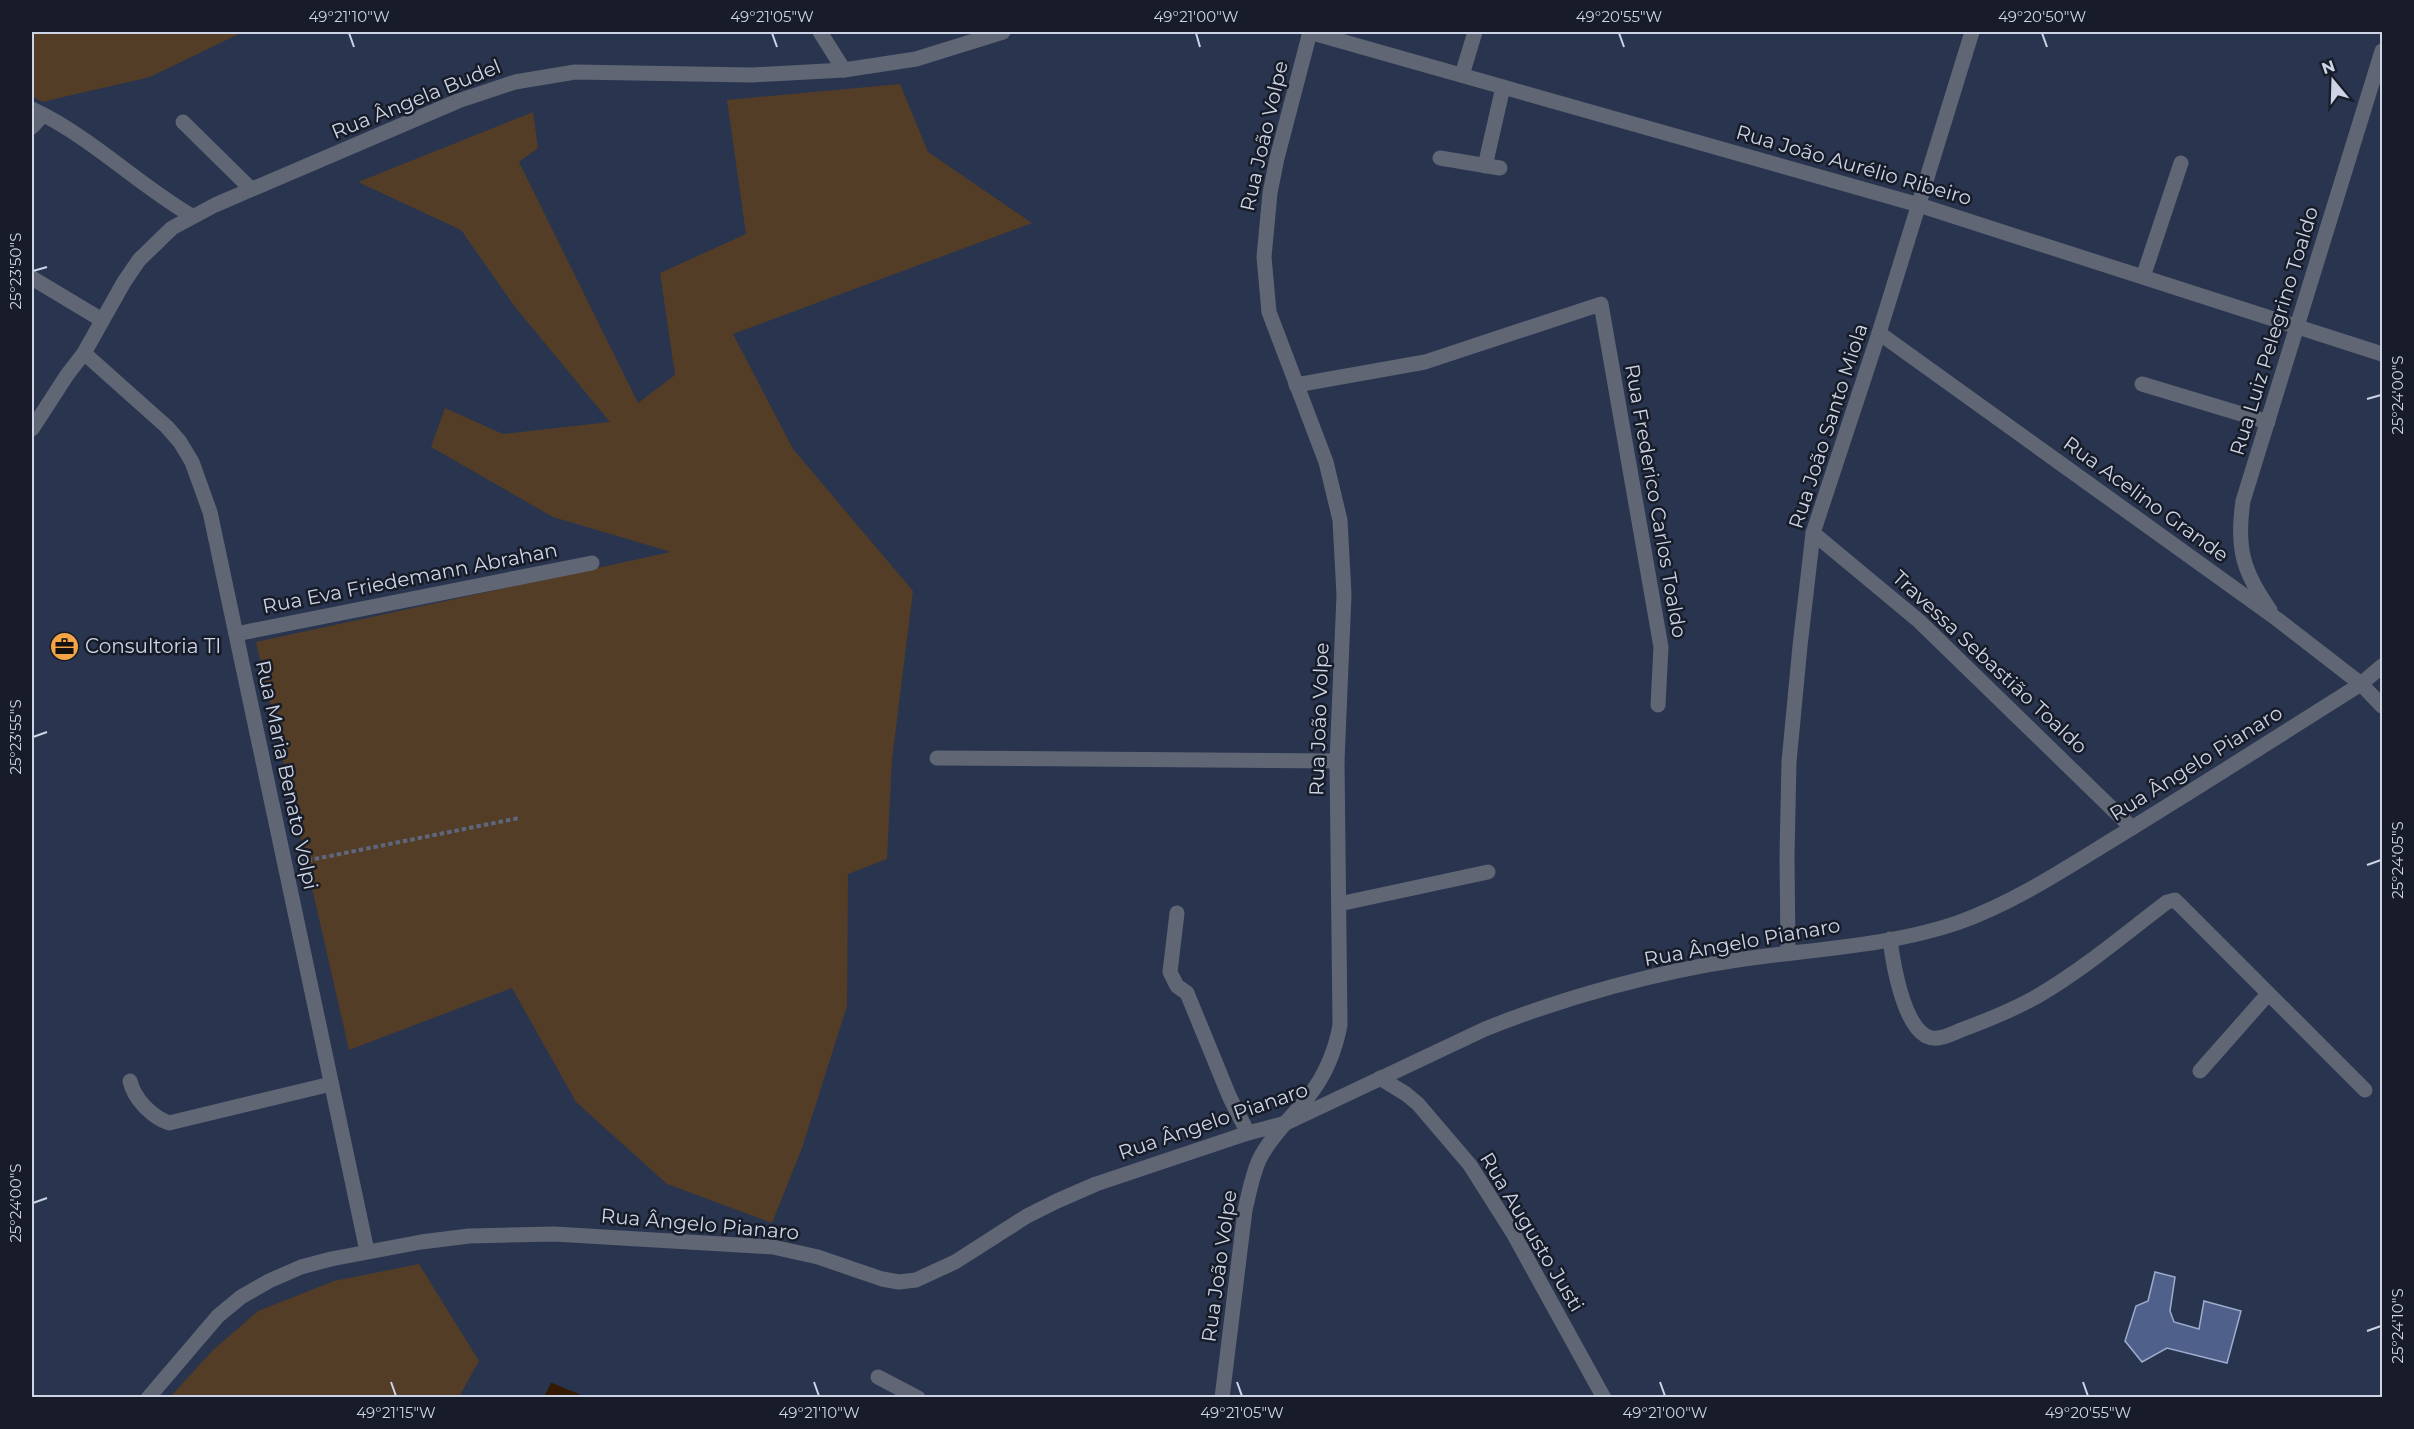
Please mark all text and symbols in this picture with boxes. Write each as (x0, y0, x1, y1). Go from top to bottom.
text: 49°21'10"W (308, 7, 390, 26)
text: 49°21'05"W (730, 7, 814, 26)
text: 49°21'00"W (1153, 7, 1239, 26)
text: 49°20'55"W (1576, 7, 1663, 26)
text: 49°20'50"W (1998, 7, 2086, 26)
north arrow (2303, 51, 2363, 111)
street label: Rua Ângela Budel (328, 54, 504, 144)
text: N (2319, 56, 2337, 78)
street label: Rua João Volpe (1235, 59, 1293, 213)
street label: Rua João Aurélio Ribeiro (1733, 120, 1975, 210)
street label: Rua Luiz Pelegrino Toaldo (2225, 204, 2323, 458)
text: 25°23'50"S (6, 233, 25, 309)
street label: Rua João Santo Miola (1783, 320, 1873, 532)
text: 25°24'00"S (2388, 355, 2407, 435)
street label: Rua Frederico Carlos Toaldo (1620, 362, 1692, 640)
street label: Rua Acelino Grande (2059, 431, 2233, 567)
street label: Rua Eva Friedemann Abrahan (260, 538, 560, 618)
street label: Travessa Sebastião Toaldo (1888, 565, 2092, 759)
office icon: Consultoria TI (48, 630, 80, 662)
place label: Consultoria TI (85, 634, 221, 658)
street label: Rua João Volpe (1304, 642, 1334, 796)
street label: Rua Maria Benato Volpi (251, 658, 323, 892)
text: 25°23'55"S (6, 699, 25, 775)
street label: Rua Ângelo Pianaro (2105, 700, 2287, 826)
text: 25°24'05"S (2388, 821, 2407, 899)
street label: Rua Ângelo Pianaro (1642, 913, 1842, 971)
street label: Rua Ângelo Pianaro (1115, 1077, 1311, 1165)
street label: Rua Augusto Justi (1475, 1148, 1589, 1316)
text: 25°24'00"S (6, 1163, 25, 1243)
street label: Rua João Volpe (1196, 1188, 1242, 1344)
street label: Rua Ângelo Pianaro (600, 1203, 800, 1245)
text: 25°24'10"S (2388, 1288, 2407, 1364)
text: 49°21'15"W (356, 1403, 436, 1422)
text: 49°21'10"W (778, 1403, 860, 1422)
text: 49°21'05"W (1200, 1403, 1284, 1422)
text: 49°21'00"W (1622, 1403, 1708, 1422)
text: 49°20'55"W (2045, 1403, 2132, 1422)

